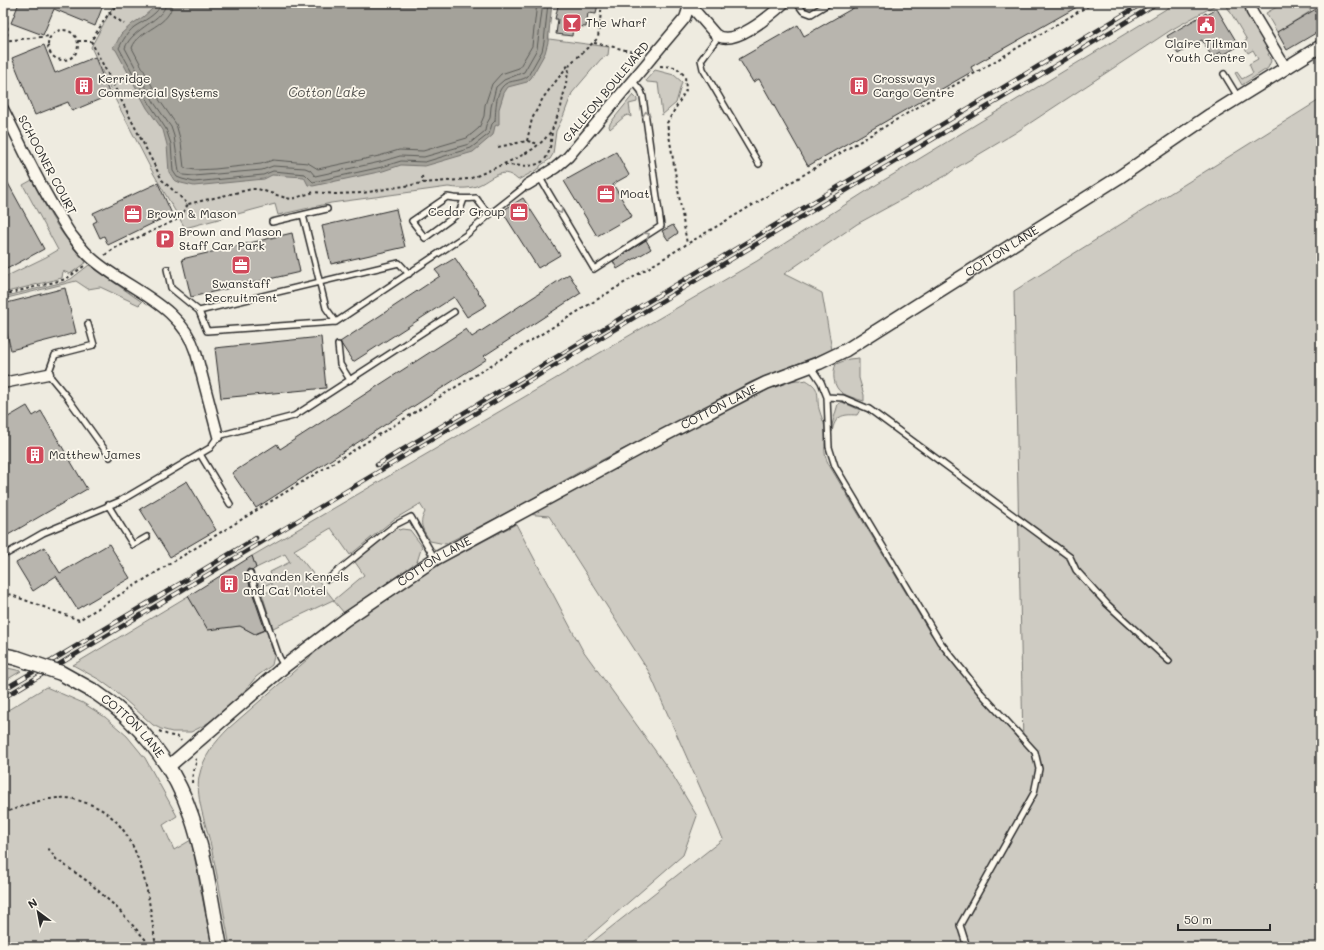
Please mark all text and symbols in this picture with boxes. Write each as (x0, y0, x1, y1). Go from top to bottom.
bar icon: The Wharf (561, 12, 583, 34)
place label: The Wharf (586, 14, 647, 30)
public building icon: Claire Tiltman Youth Centre (1195, 14, 1217, 36)
place label: Claire Tiltman Youth Centre (1165, 35, 1247, 65)
street label: GALLEON BOULEVARD (558, 37, 652, 145)
place label: Kerridge Commercial Systems (98, 70, 218, 100)
place label: Crossways Cargo Centre (873, 70, 954, 100)
building icon: Kerridge Commercial Systems (73, 75, 95, 97)
building icon: Crossways Cargo Centre (848, 75, 870, 97)
water label: Cotton Lake (288, 83, 366, 100)
one-way arrow (642, 111, 651, 117)
street label: SCHOONER COURT (15, 112, 81, 217)
office icon: Moat (595, 183, 617, 205)
place label: Moat (620, 185, 649, 201)
office icon: Cedar Group (508, 201, 530, 223)
office icon: Brown & Mason (122, 203, 144, 225)
place label: Cedar Group (428, 203, 505, 219)
place label: Brown & Mason (147, 205, 237, 221)
one-way arrow (555, 207, 562, 214)
street label: COTTON LANE (962, 221, 1041, 280)
place label: Brown and Mason Staff Car Park (179, 223, 282, 253)
parking icon: Brown and Mason Staff Car Park (154, 228, 176, 250)
one-way arrow (643, 232, 650, 239)
office icon: Swanstaff Recruitment (230, 254, 252, 276)
place label: Swanstaff Recruitment (205, 275, 277, 305)
street label: COTTON LANE (677, 380, 760, 432)
building icon: Matthew James (24, 444, 46, 466)
place label: Matthew James (49, 446, 141, 462)
street label: COTTON LANE (394, 532, 474, 589)
place label: Davanden Kennels and Cat Motel (243, 568, 349, 598)
building icon: Davanden Kennels and Cat Motel (218, 573, 240, 595)
street label: COTTON LANE (98, 690, 169, 761)
north arrow (18, 892, 58, 932)
text: N (25, 895, 40, 912)
scale bar (1178, 906, 1270, 932)
text: 50 m (1184, 911, 1212, 927)

